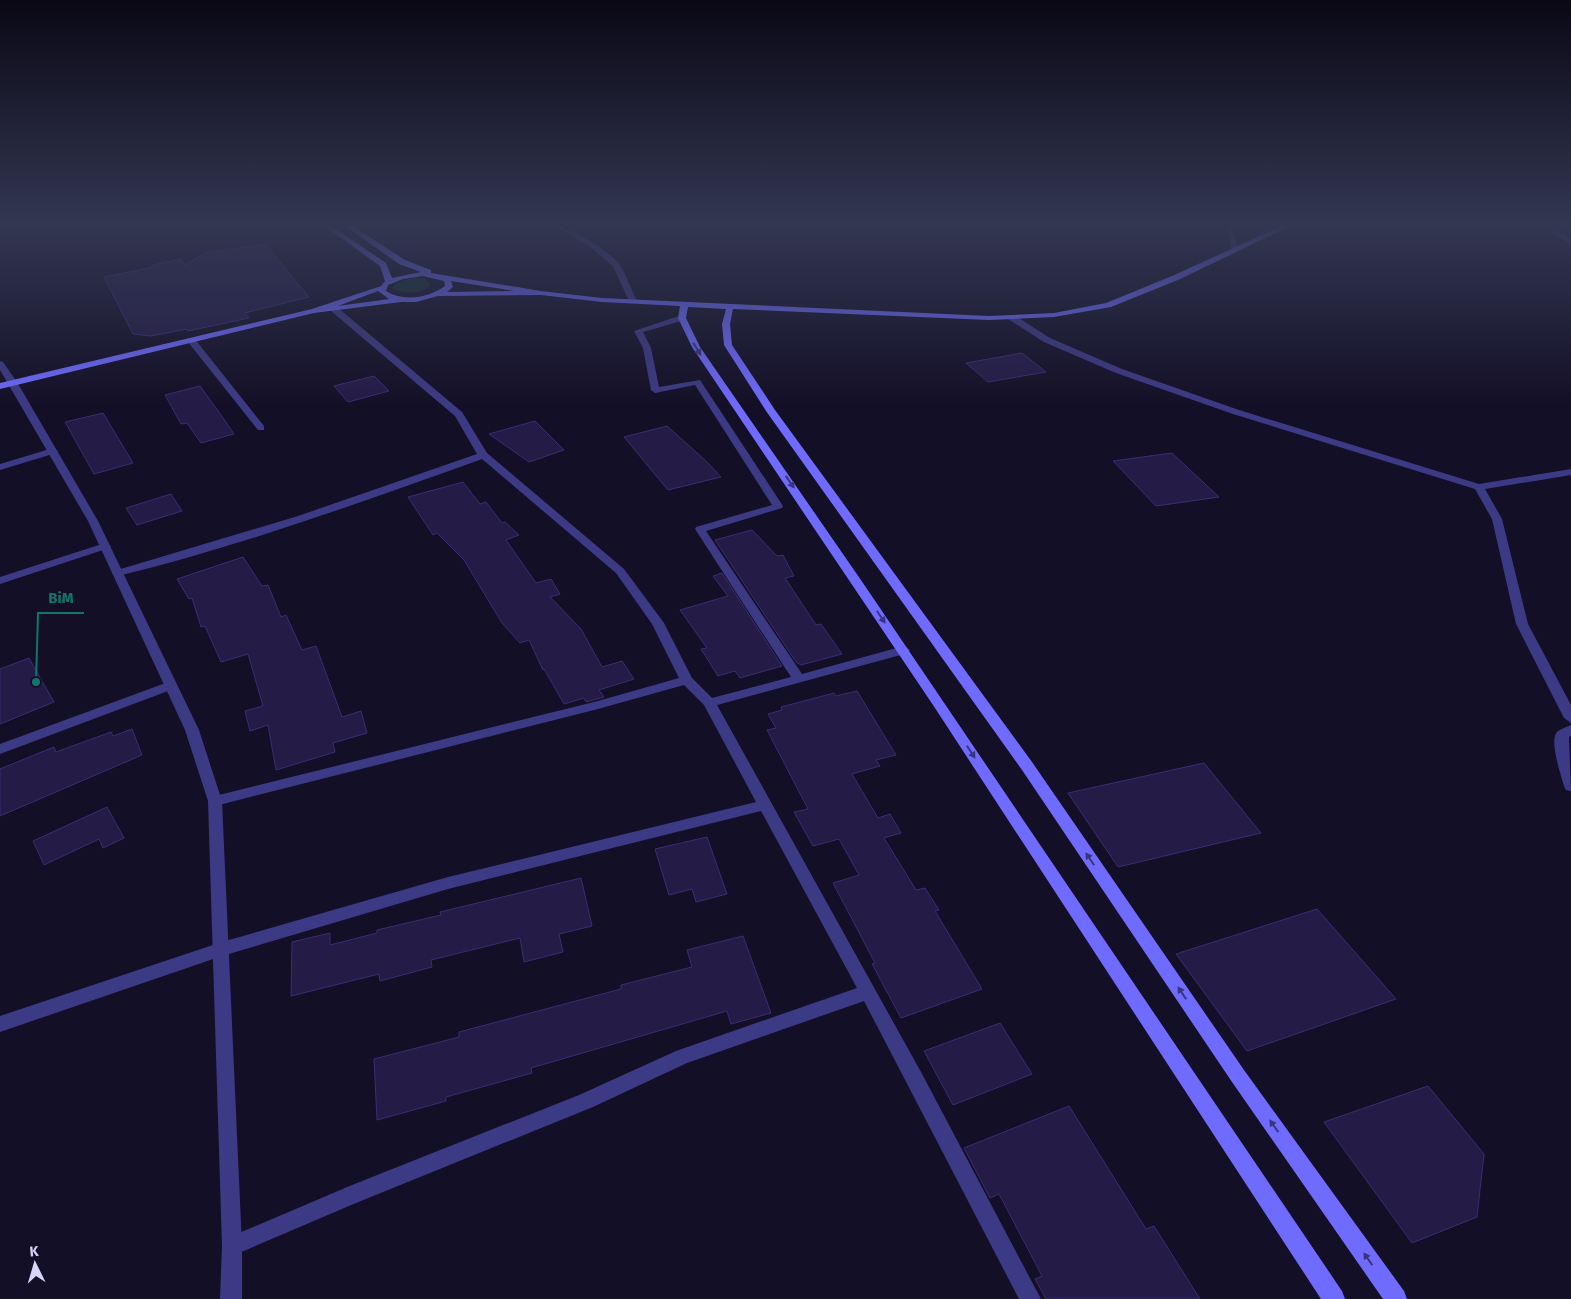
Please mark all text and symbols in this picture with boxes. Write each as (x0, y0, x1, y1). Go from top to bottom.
one-way arrow (693, 342, 702, 355)
one-way arrow (785, 475, 795, 489)
callout: BiM (38, 583, 84, 613)
text: BiM (48, 589, 74, 607)
one-way arrow (876, 610, 886, 624)
one-way arrow (966, 745, 976, 759)
one-way arrow (1085, 852, 1095, 865)
one-way arrow (1177, 986, 1187, 1000)
one-way arrow (1269, 1119, 1279, 1133)
north arrow (10, 1239, 60, 1289)
text: K (29, 1243, 40, 1260)
one-way arrow (1363, 1252, 1373, 1266)

